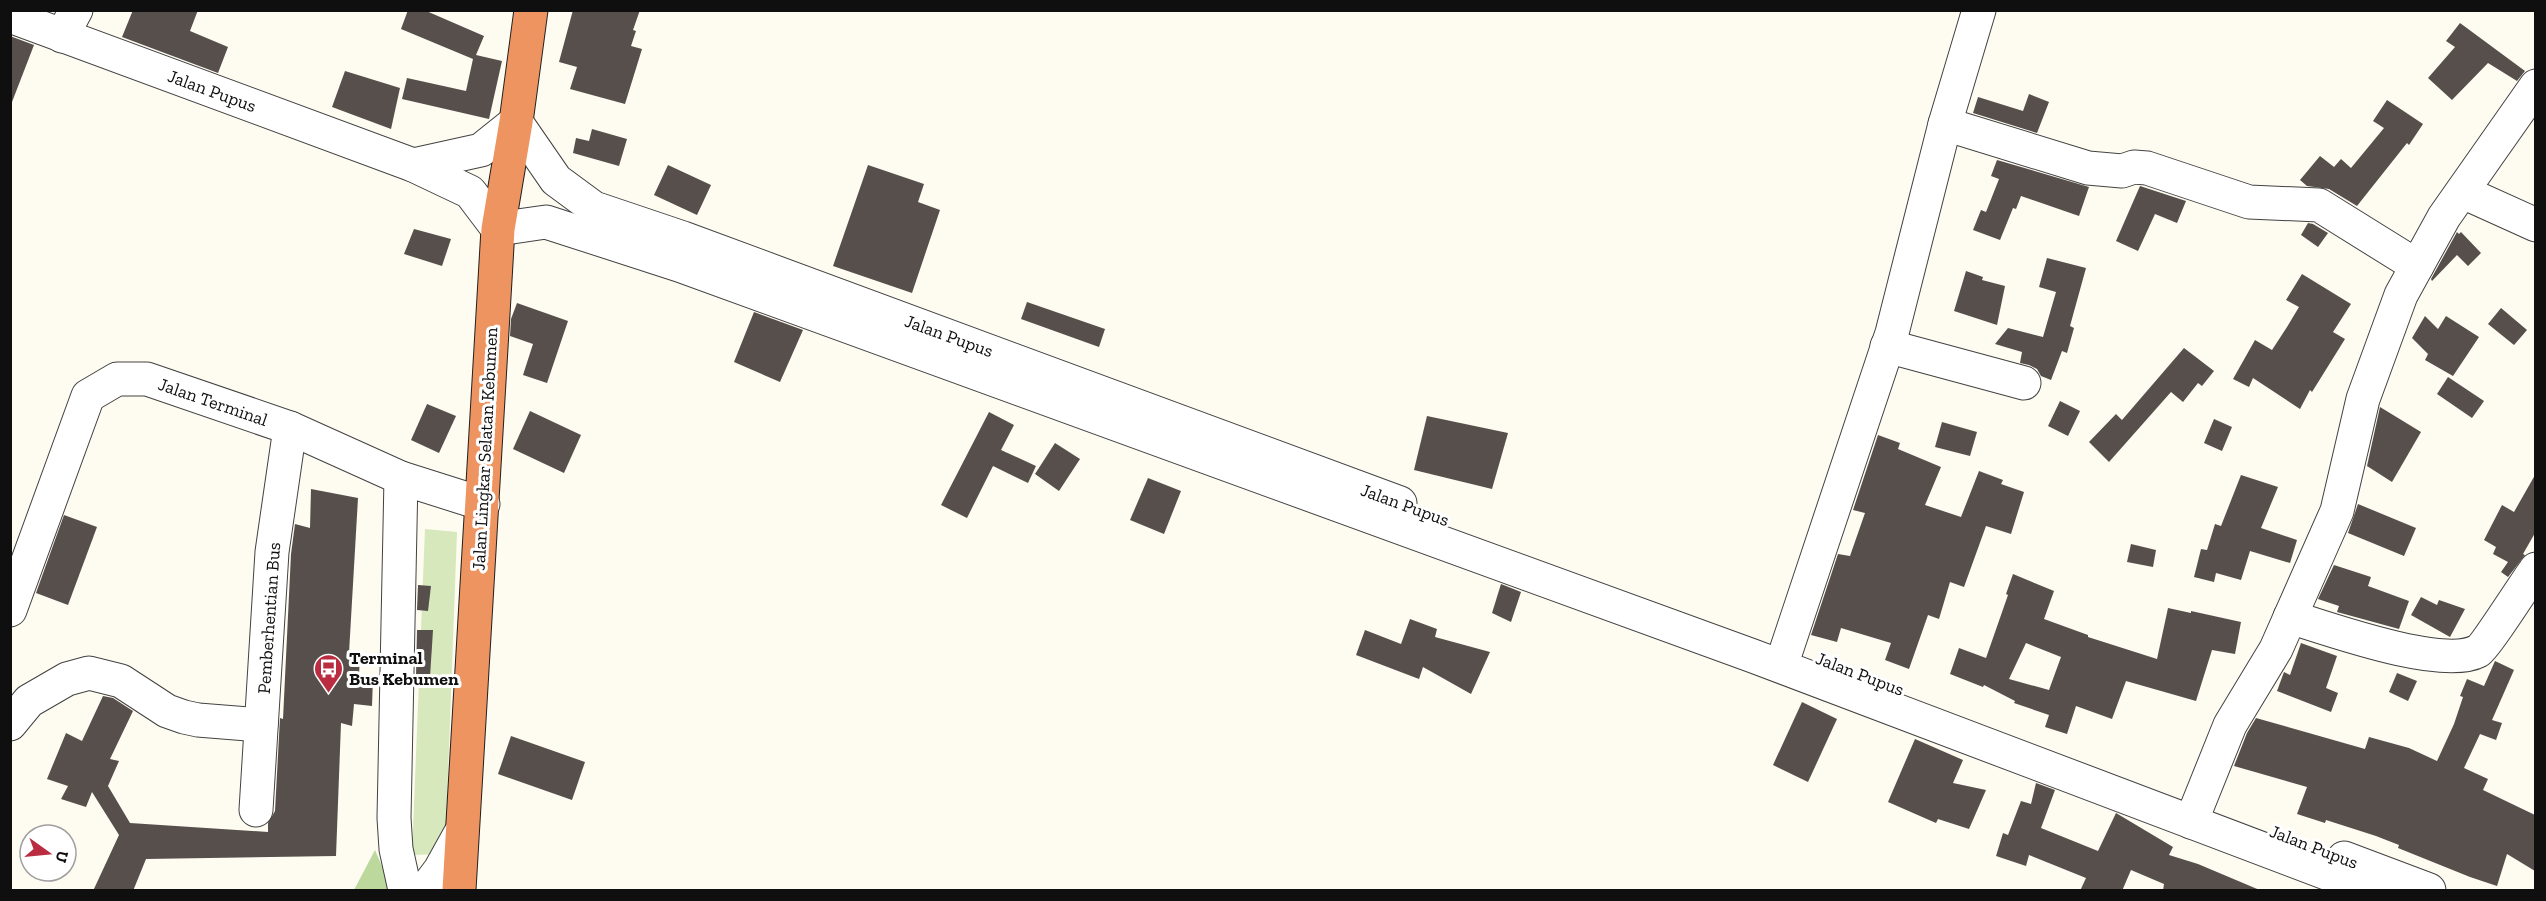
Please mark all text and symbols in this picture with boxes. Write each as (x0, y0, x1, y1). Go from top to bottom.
street label: Jalan Pupus (165, 65, 259, 117)
street label: Jalan Pupus (902, 310, 996, 362)
street label: Jalan Lingkar Selatan Kebumen (468, 326, 502, 571)
street label: Jalan Terminal (155, 373, 271, 431)
street label: Jalan Pupus (1358, 479, 1452, 531)
street label: Pemberhentian Bus (253, 541, 285, 695)
place label: Terminal Bus Kebumen (349, 647, 459, 690)
street label: Jalan Pupus (1813, 647, 1907, 701)
bus stop icon: Terminal Bus Kebumen (312, 652, 344, 694)
street label: Jalan Pupus (2267, 820, 2361, 874)
north arrow (18, 823, 78, 883)
text: U (51, 849, 73, 865)

